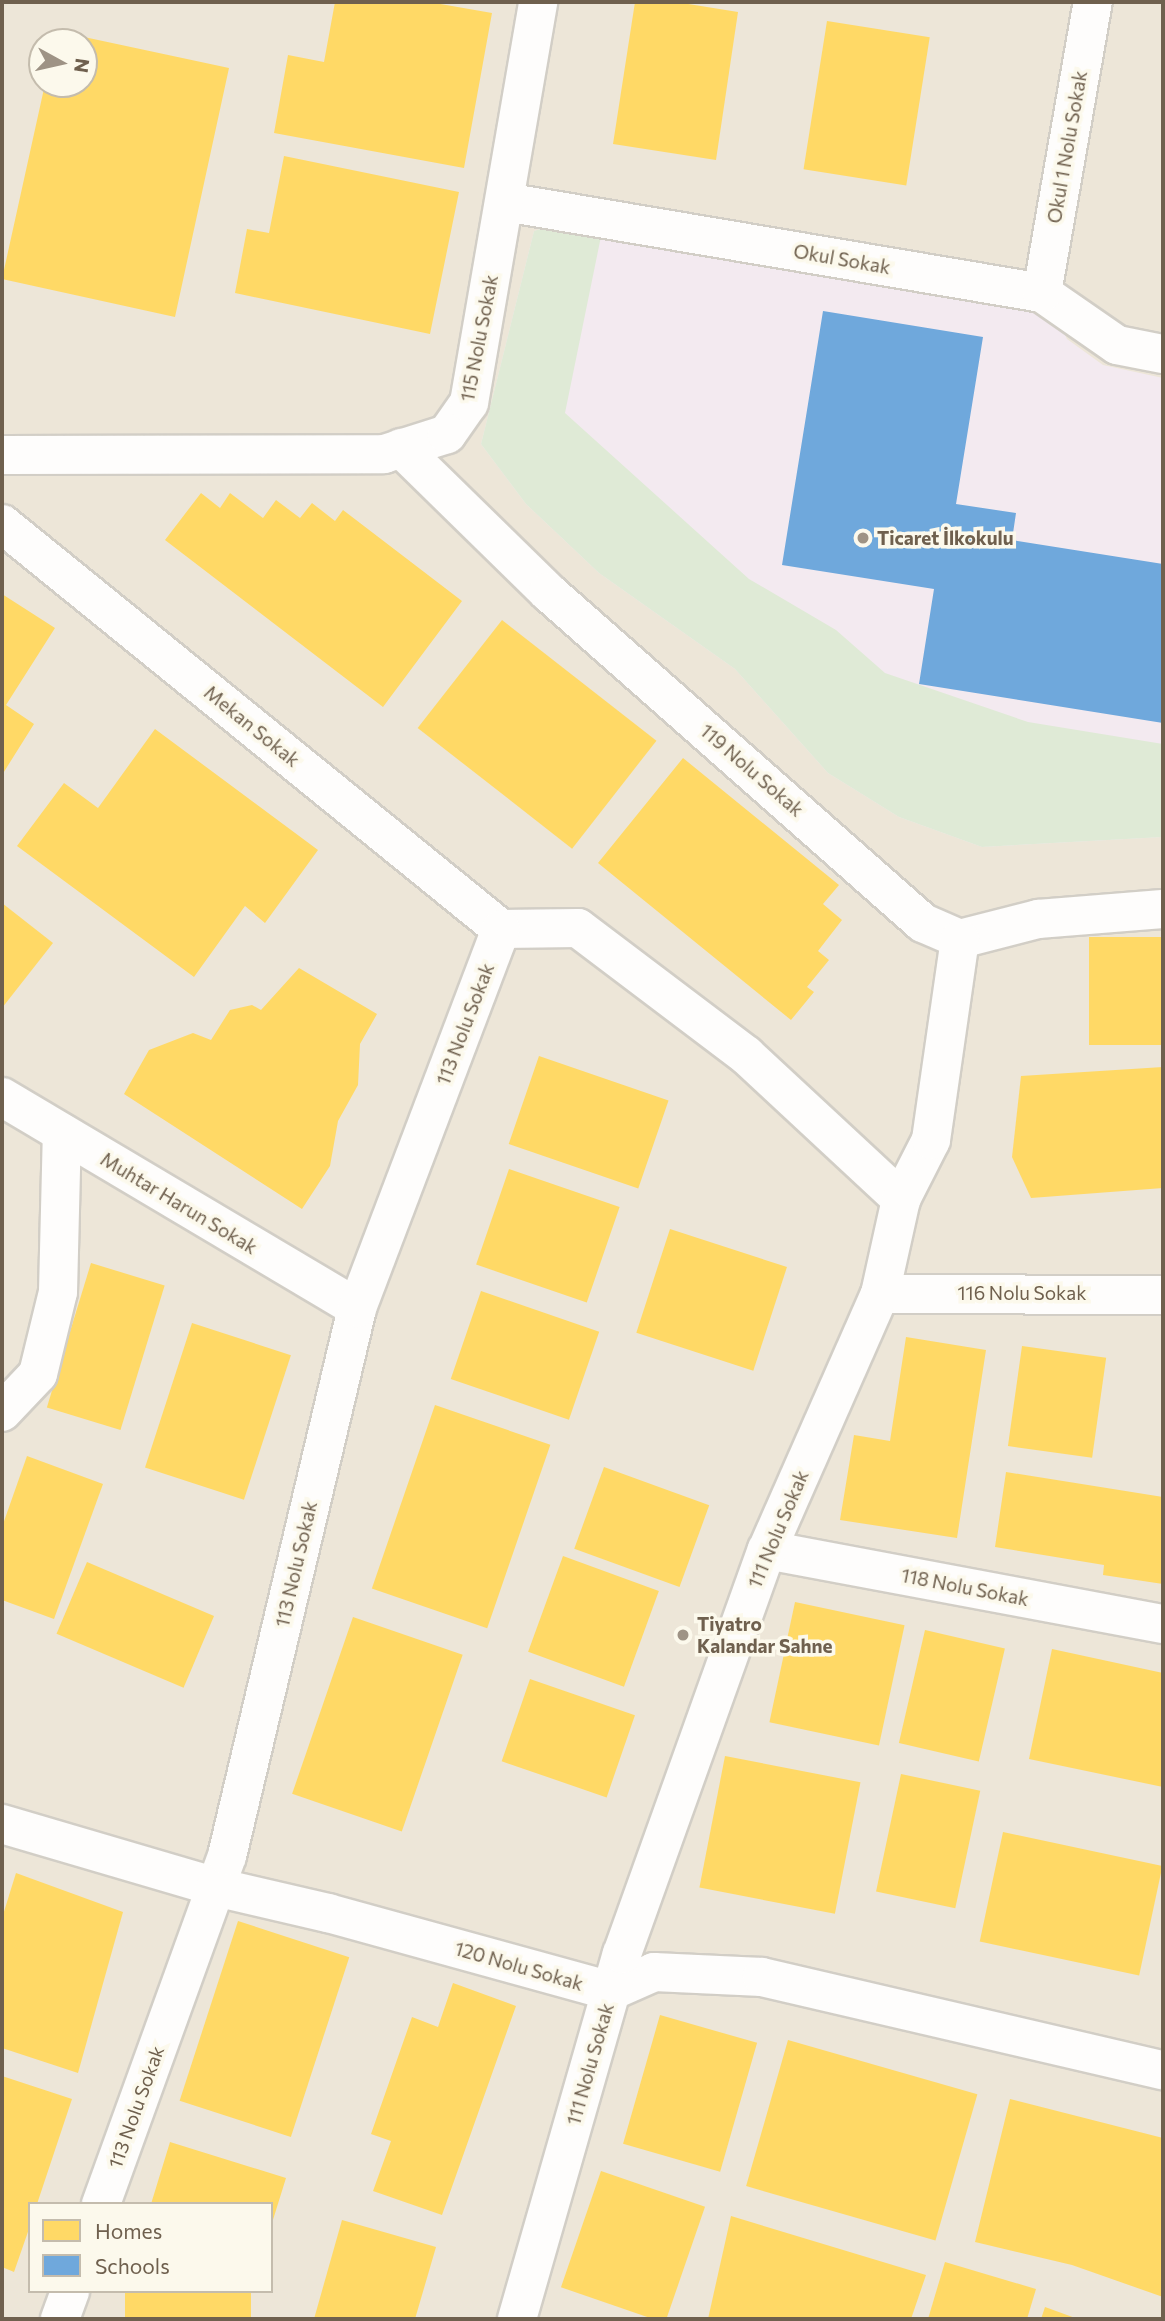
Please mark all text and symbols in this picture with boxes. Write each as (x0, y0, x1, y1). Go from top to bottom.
north arrow (28, 28, 98, 98)
text: N (70, 57, 95, 74)
street label: Okul 1 Nolu Sokak (1042, 69, 1092, 225)
street label: Okul Sokak (792, 239, 892, 279)
street label: 115 Nolu Sokak (456, 273, 502, 403)
place label: Ticaret İlkokulu (877, 527, 1014, 549)
marker: Ticaret İlkokulu (855, 530, 871, 546)
street label: Mekan Sokak (200, 681, 304, 771)
street label: 119 Nolu Sokak (696, 719, 808, 821)
street label: 113 Nolu Sokak (431, 960, 499, 1088)
street label: Muhtar Harun Sokak (97, 1147, 261, 1259)
street label: 116 Nolu Sokak (957, 1282, 1087, 1304)
street label: 111 Nolu Sokak (743, 1467, 813, 1591)
street label: 113 Nolu Sokak (270, 1499, 322, 1629)
street label: 118 Nolu Sokak (899, 1563, 1031, 1611)
place label: Tiyatro Kalandar Sahne (697, 1613, 832, 1657)
marker: Tiyatro Kalandar Sahne (675, 1627, 691, 1643)
street label: 120 Nolu Sokak (452, 1937, 586, 1995)
street label: 111 Nolu Sokak (562, 2000, 618, 2128)
street label: 113 Nolu Sokak (103, 2043, 169, 2171)
legend (28, 2202, 273, 2293)
text: Homes (95, 2218, 162, 2243)
text: Schools (95, 2253, 170, 2278)

